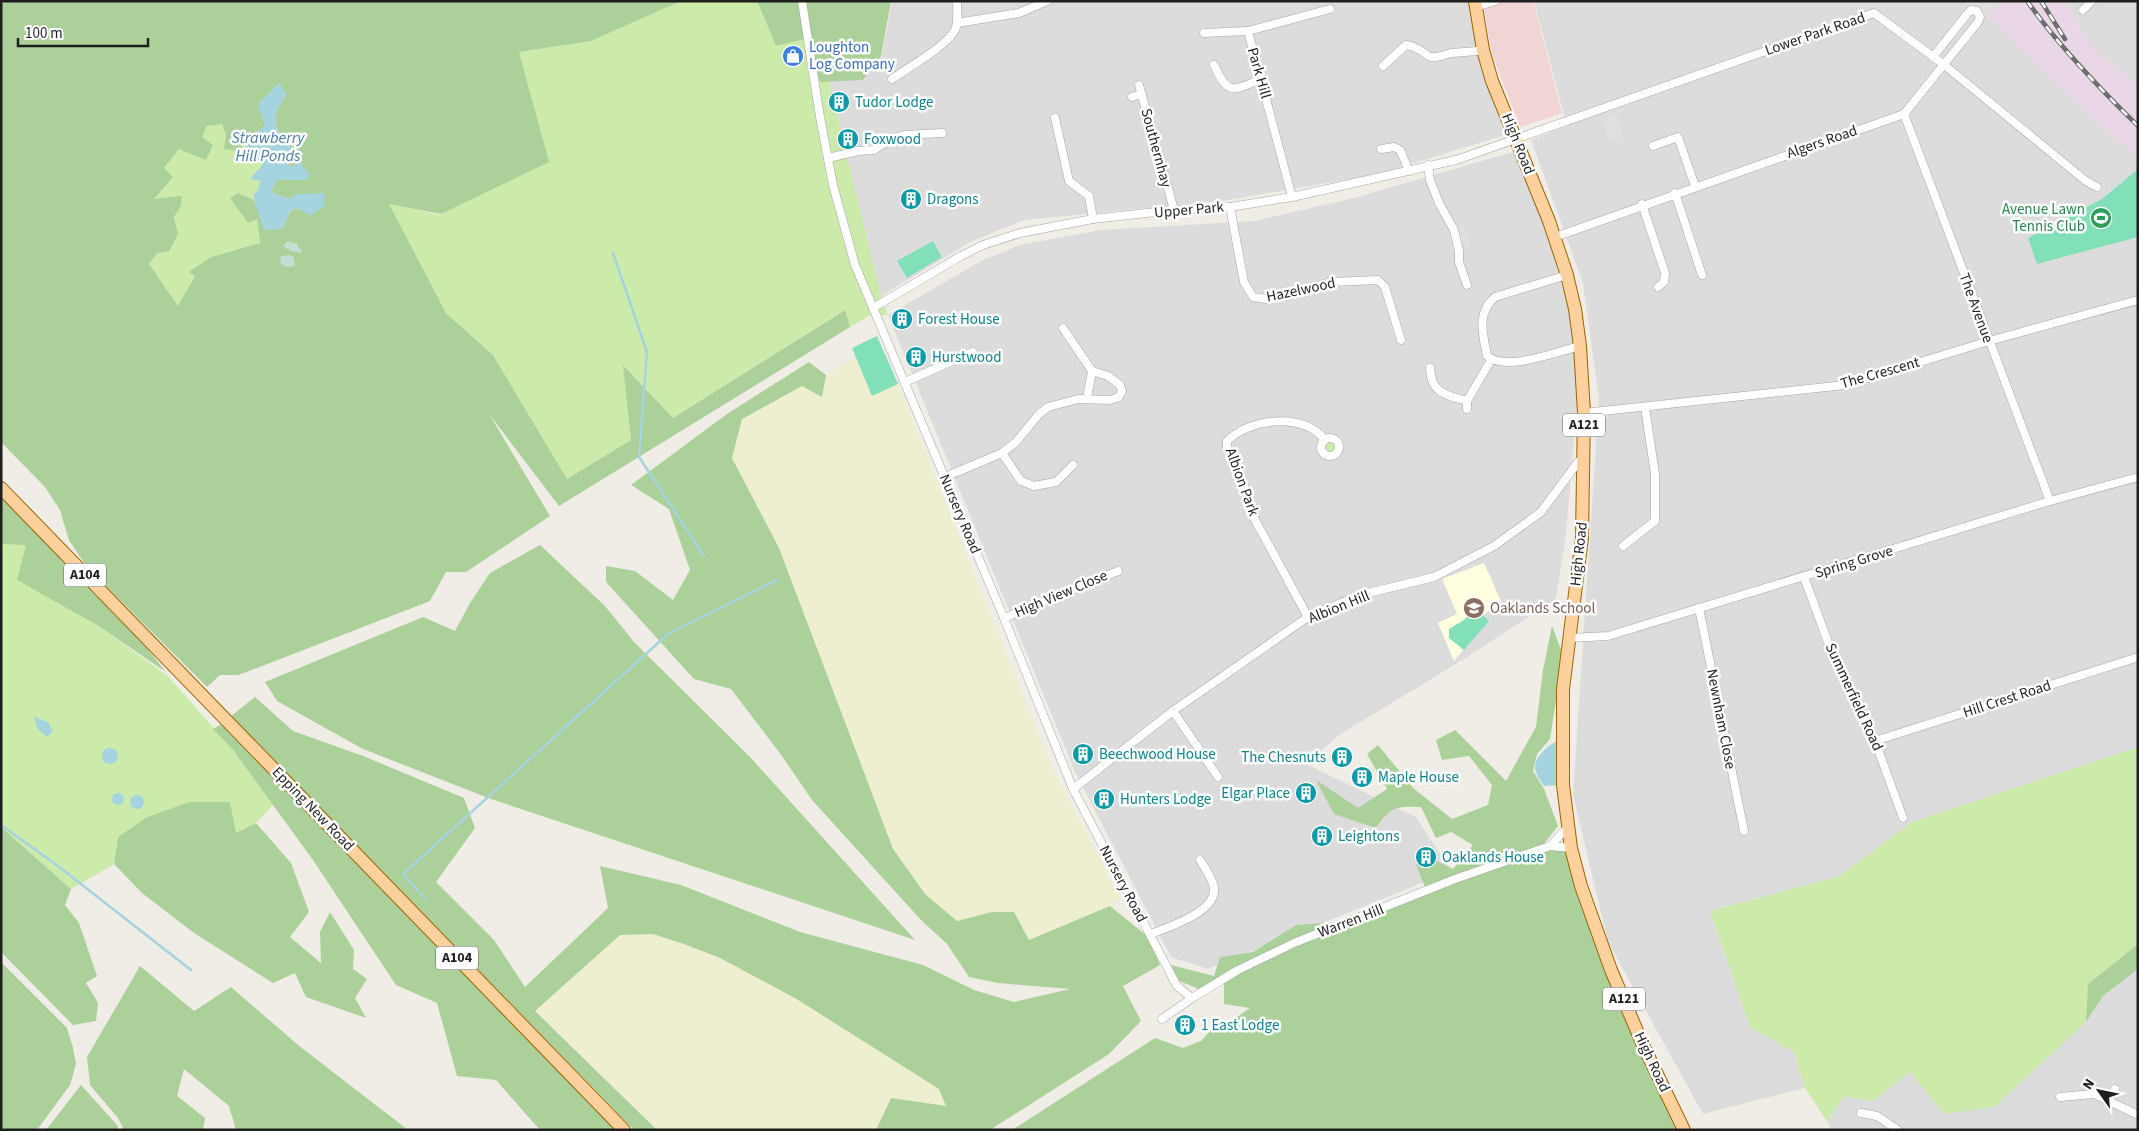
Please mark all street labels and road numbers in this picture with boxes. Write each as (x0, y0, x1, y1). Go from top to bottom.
street label: Lower Park Road (1762, 7, 1868, 61)
street label: Park Hill (1242, 45, 1276, 101)
street label: Southernhay (1135, 106, 1177, 190)
street label: High Road (1496, 110, 1540, 178)
street label: Algers Road (1784, 120, 1860, 164)
street label: Upper Park (1153, 196, 1225, 224)
street label: The Avenue (1954, 270, 1998, 346)
street label: Hazelwood (1265, 272, 1337, 308)
street label: The Crescent (1838, 352, 1922, 394)
road number: A121 (1563, 414, 1605, 436)
street label: Albion Park (1220, 445, 1264, 520)
street label: Nursery Road (934, 471, 986, 557)
street label: High Road (1565, 521, 1593, 587)
street label: Spring Grove (1812, 540, 1896, 584)
road number: A104 (64, 564, 106, 586)
street label: High View Close (1011, 565, 1111, 623)
street label: Albion Hill (1305, 585, 1373, 629)
street label: Summerfield Road (1820, 640, 1888, 754)
street label: Newnham Close (1701, 667, 1741, 771)
street label: Hill Crest Road (1960, 675, 2054, 723)
street label: Epping New Road (267, 762, 359, 856)
street label: Nursery Road (1094, 842, 1152, 926)
street label: Warren Hill (1315, 899, 1387, 943)
road number: A104 (436, 946, 478, 970)
road number: A121 (1603, 988, 1645, 1011)
street label: High Road (1629, 1028, 1675, 1096)

